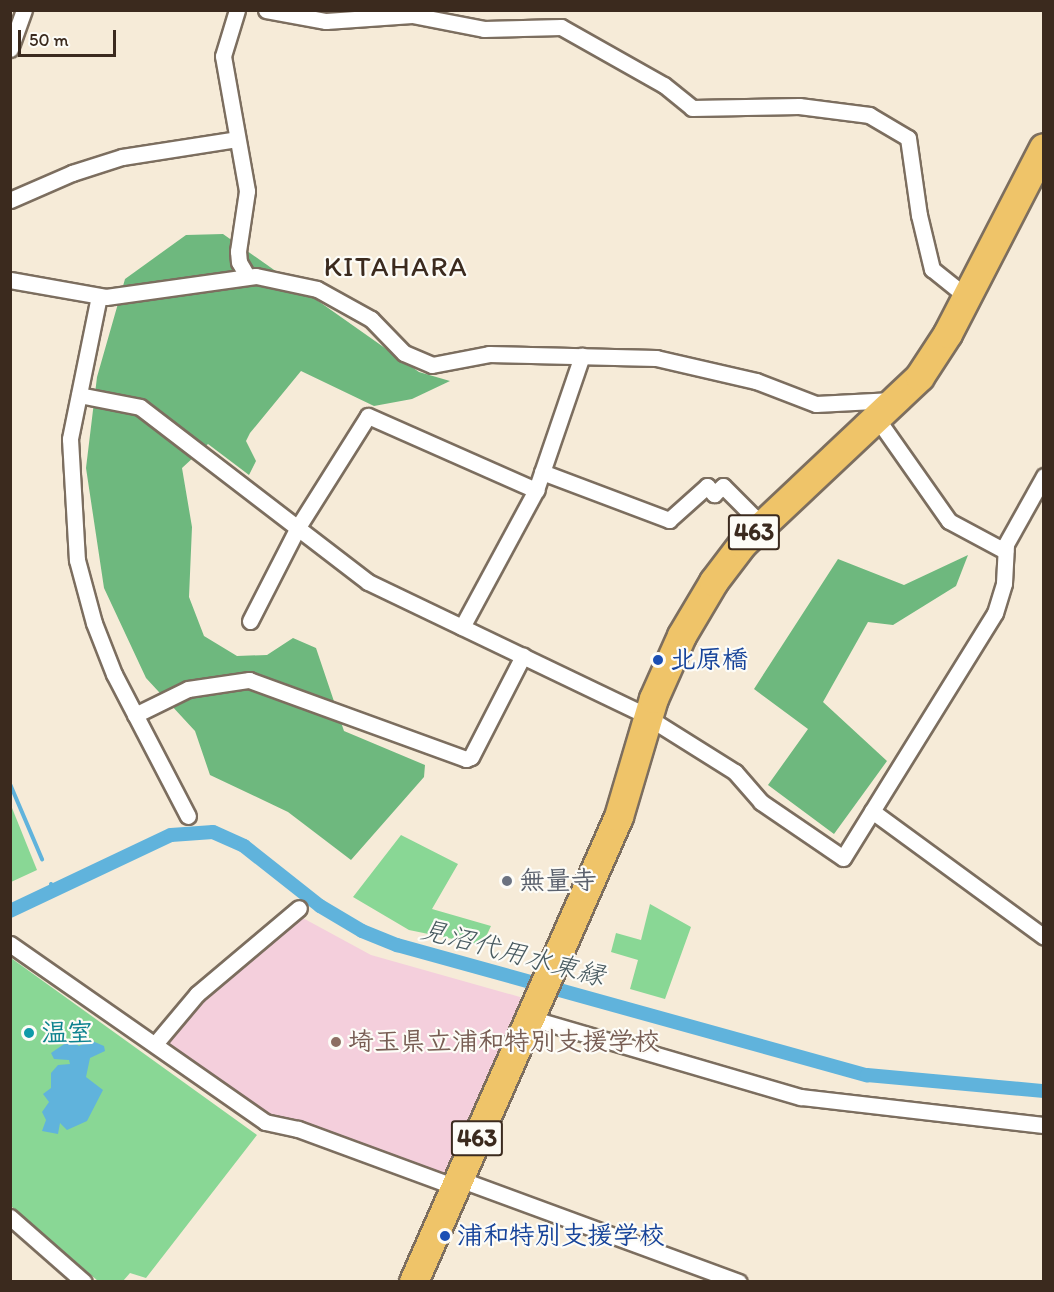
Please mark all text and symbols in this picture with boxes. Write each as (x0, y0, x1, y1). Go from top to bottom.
scale bar (21, 18, 118, 56)
text: 50 m (29, 29, 69, 51)
district label: KITAHARA (323, 249, 469, 283)
road number: 463 (727, 511, 781, 553)
place label: 北原橋 (670, 644, 748, 676)
marker: 北原橋 (651, 653, 665, 667)
place label: 無量寺 (519, 865, 597, 897)
marker: 無量寺 (500, 874, 514, 888)
water label: 見沼代用水東縁 (418, 912, 608, 992)
place label: 温室 (41, 1017, 93, 1049)
marker: 温室 (22, 1026, 36, 1040)
place label: 埼玉県立浦和特別支援学校 (348, 1026, 660, 1058)
marker: 埼玉県立浦和特別支援学校 (329, 1035, 343, 1049)
road number: 463 (450, 1117, 504, 1159)
place label: 浦和特別支援学校 (457, 1220, 665, 1252)
marker: 浦和特別支援学校 (438, 1229, 452, 1243)

